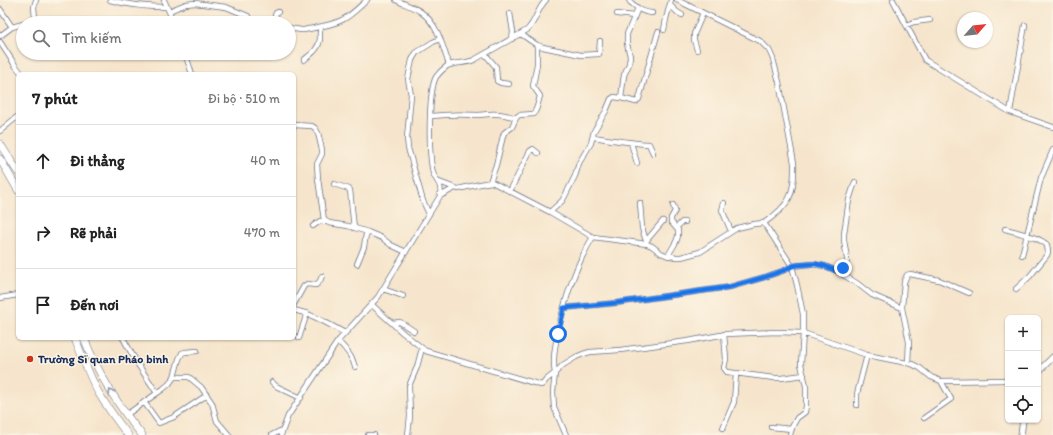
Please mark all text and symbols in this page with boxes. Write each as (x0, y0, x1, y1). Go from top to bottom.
north arrow (957, 12, 993, 48)
search box (16, 16, 296, 60)
icon: search (30, 27, 52, 49)
text: Tìm kiếm (62, 29, 122, 47)
text: 7 phút (32, 88, 78, 108)
text: Đi bộ · 510 m (208, 91, 280, 106)
icon: ahead (32, 150, 54, 172)
text: Đi thẳng (70, 152, 125, 170)
text: 40 m (250, 153, 280, 168)
icon: right (32, 222, 54, 244)
text: Rẽ phải (70, 224, 117, 242)
text: 470 m (244, 225, 280, 240)
route end (834, 259, 852, 277)
icon: arrive (32, 294, 54, 316)
text: Đến nơi (70, 296, 119, 314)
map controls (1005, 315, 1041, 423)
button: + (1005, 315, 1041, 351)
route start (549, 325, 567, 343)
button: − (1005, 351, 1041, 387)
place label: Trường Sĩ quan Pháo binh (37, 352, 169, 367)
marker: Trường Sĩ quan Pháo binh (25, 354, 35, 364)
button: locate (1005, 387, 1041, 423)
one-way arrow (109, 389, 116, 396)

